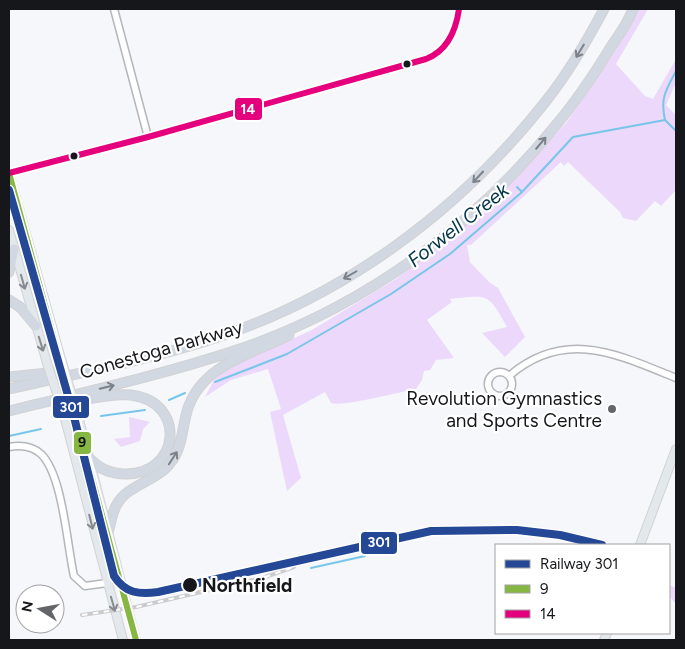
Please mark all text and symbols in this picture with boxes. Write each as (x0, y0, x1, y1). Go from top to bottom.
one-way arrow (575, 44, 585, 58)
unlabelled marker (402, 59, 412, 69)
line badge: 14 (234, 97, 263, 121)
text: 14 (241, 101, 256, 118)
one-way arrow (536, 137, 547, 150)
unlabelled marker (69, 151, 79, 161)
one-way arrow (472, 171, 484, 183)
water label: Forwell Creek (402, 177, 515, 272)
one-way arrow (343, 271, 357, 281)
one-way arrow (19, 274, 28, 290)
street label: Conestoga Parkway (77, 315, 245, 384)
one-way arrow (37, 336, 47, 352)
one-way arrow (99, 382, 115, 391)
place label: Revolution Gymnastics and Sports Centre (406, 387, 602, 432)
line badge: 301 (52, 395, 90, 419)
text: 301 (60, 399, 82, 416)
marker: Revolution Gymnastics and Sports Centre (606, 403, 618, 415)
line badge: 9 (73, 431, 92, 455)
text: 9 (78, 434, 86, 451)
one-way arrow (168, 451, 178, 465)
one-way arrow (87, 514, 97, 530)
line badge: 301 (360, 531, 398, 555)
text: 301 (368, 534, 390, 551)
legend (495, 544, 670, 634)
text: Railway 301 (540, 555, 619, 573)
place label: Northfield (202, 574, 292, 597)
marker: Northfield (181, 576, 199, 594)
text: 9 (540, 580, 549, 598)
north arrow (15, 584, 65, 634)
one-way arrow (109, 596, 119, 612)
text: N (18, 600, 37, 614)
text: 14 (540, 605, 556, 623)

